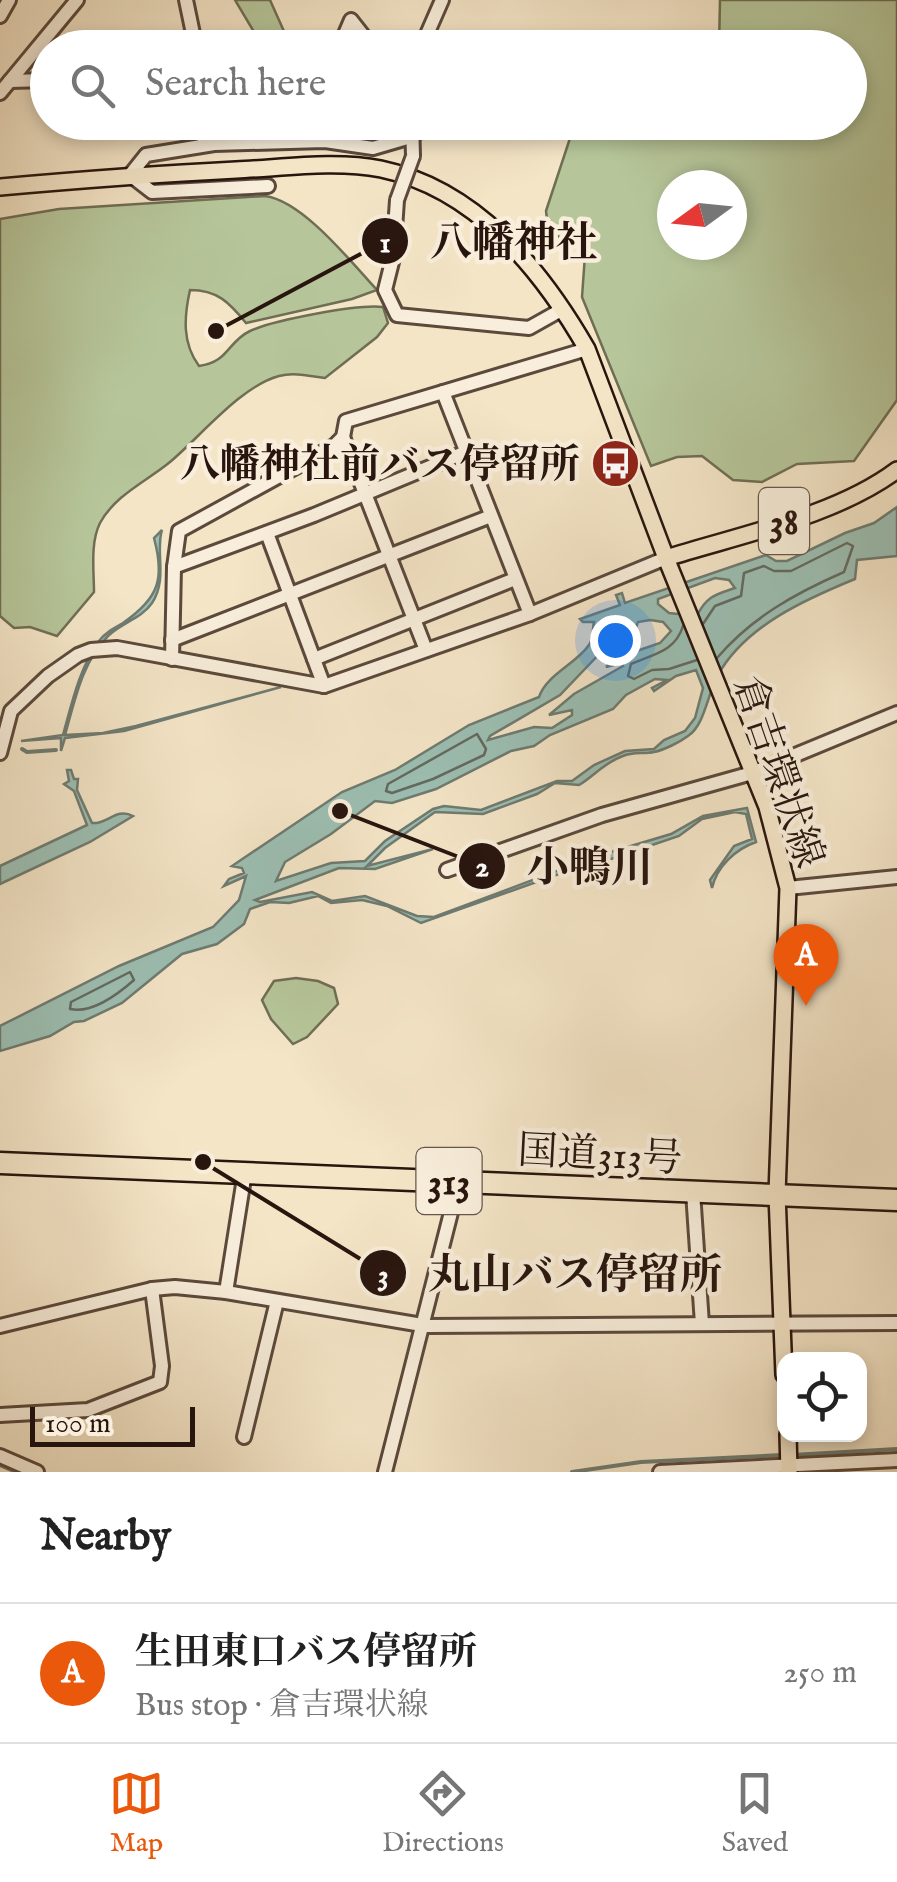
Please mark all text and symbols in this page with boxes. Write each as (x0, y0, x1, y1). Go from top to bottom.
search box (30, 30, 867, 140)
icon: search (65, 58, 120, 113)
text: Search here (145, 61, 326, 109)
north arrow (657, 170, 747, 260)
callout: 八幡神社 (360, 205, 618, 277)
text: 八幡神社 (430, 218, 598, 271)
text: 1 (379, 225, 391, 263)
bus stop icon: 八幡神社前バス停留所 (589, 437, 641, 489)
place label: 八幡神社前バス停留所 (180, 441, 580, 492)
road number: 38 (759, 488, 809, 554)
your location (590, 615, 641, 666)
street label: 倉吉環状線 (720, 669, 833, 875)
callout: 小鴨川 (457, 830, 673, 902)
text: 小鴨川 (527, 843, 653, 896)
text: 2 (475, 849, 489, 887)
pin: A (774, 924, 838, 1006)
street label: 国道313号 (516, 1127, 683, 1186)
road number: 313 (416, 1148, 482, 1214)
callout: 丸山バス停留所 (358, 1237, 742, 1309)
text: 丸山バス停留所 (428, 1250, 722, 1303)
text: 3 (377, 1257, 389, 1295)
map controls (777, 1352, 867, 1442)
button: locate (777, 1352, 867, 1442)
scale bar (30, 1402, 195, 1446)
text: 100 m (45, 1407, 111, 1442)
text: Nearby (40, 1511, 171, 1564)
text: 生田東口バス停留所 (135, 1630, 477, 1678)
text: A (62, 1653, 83, 1694)
text: 250 m (783, 1653, 857, 1694)
text: Bus stop · 倉吉環状線 (135, 1686, 429, 1727)
tab: Map (109, 1766, 164, 1861)
tab: Directions (382, 1766, 504, 1861)
tab: Saved (722, 1766, 788, 1861)

